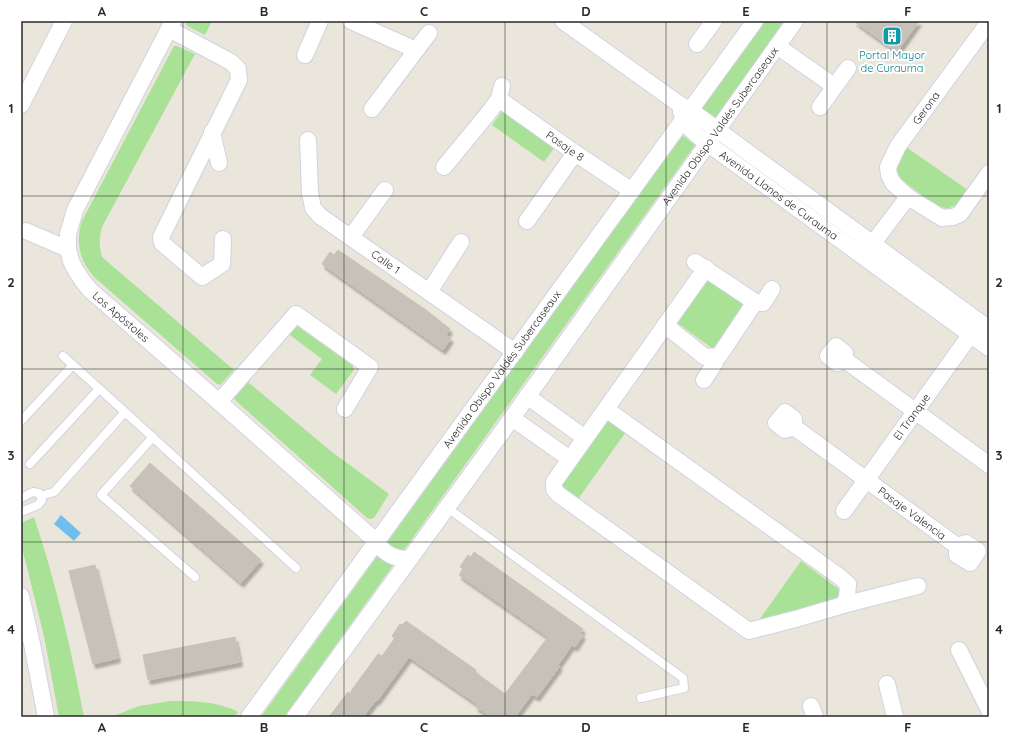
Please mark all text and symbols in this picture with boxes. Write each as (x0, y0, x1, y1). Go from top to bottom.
text: A (98, 3, 107, 19)
text: B (260, 3, 268, 19)
text: C (420, 3, 428, 19)
text: D (581, 3, 591, 19)
text: E (742, 3, 750, 19)
text: F (904, 3, 912, 19)
building icon: Portal Mayor de Curauma (881, 25, 903, 47)
street label: Avenida Obispo Valdés Subercaseaux (659, 44, 781, 208)
place label: Portal Mayor de Curauma (859, 48, 926, 75)
street label: Gerona (909, 89, 943, 127)
text: 1 (8, 100, 14, 116)
text: 1 (996, 100, 1002, 116)
street label: Pasaje 8 (543, 128, 587, 164)
street label: Avenida Llanos de Curauma (717, 147, 841, 243)
street label: Calle 1 (368, 247, 403, 277)
text: 2 (7, 274, 15, 290)
text: 2 (995, 274, 1003, 290)
street label: Los Apóstoles (90, 288, 152, 345)
street label: Avenida Obispo Valdés Subercaseaux (440, 288, 564, 451)
street label: El Tranque (890, 391, 933, 443)
text: 3 (8, 447, 15, 463)
text: 3 (996, 447, 1003, 463)
street label: Pasaje Valencia (875, 484, 949, 543)
text: 4 (7, 621, 15, 637)
text: 4 (995, 621, 1003, 637)
text: A (98, 719, 107, 735)
text: B (260, 719, 268, 735)
text: C (420, 719, 428, 735)
text: D (581, 719, 591, 735)
text: E (742, 719, 750, 735)
text: F (904, 719, 912, 735)

